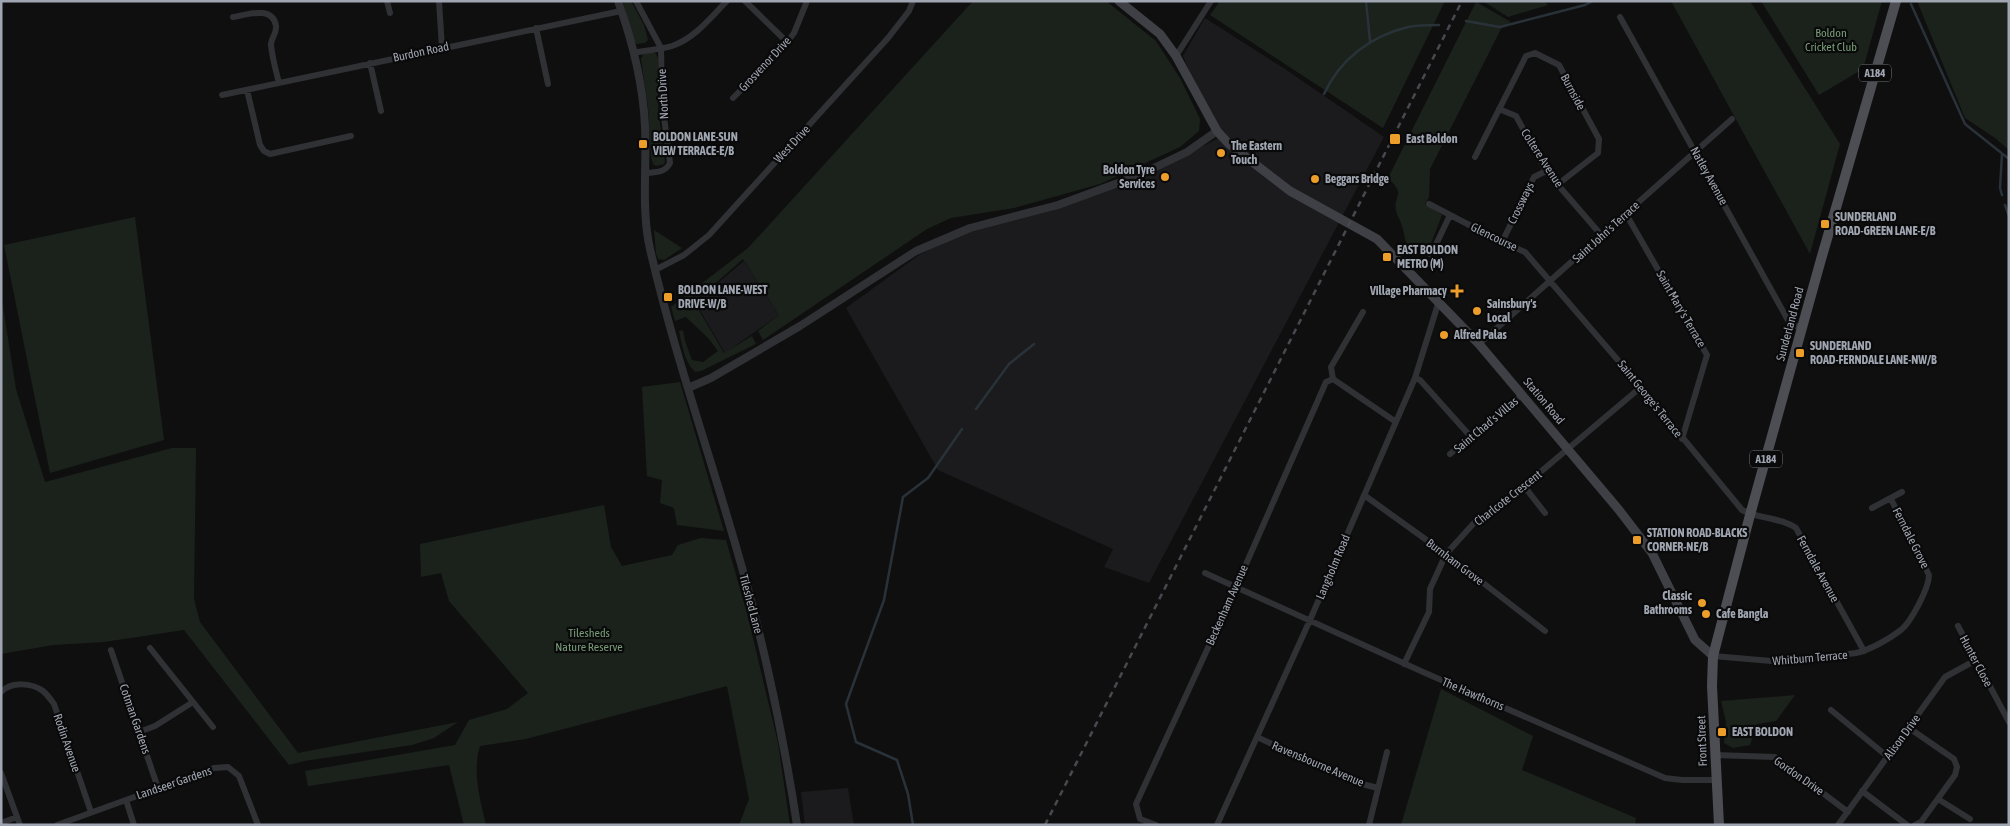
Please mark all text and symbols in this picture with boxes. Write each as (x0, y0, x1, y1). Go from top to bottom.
park label: Boldon Cricket Club (1805, 26, 1857, 54)
street label: Grosvenor Drive (736, 34, 794, 94)
street label: Burdon Road (392, 39, 450, 65)
road number: A184 (1859, 64, 1891, 82)
street label: North Drive (655, 68, 671, 120)
street label: Burnside (1558, 72, 1588, 112)
street label: West Drive (771, 122, 813, 166)
street label: Coltere Avenue (1518, 126, 1566, 190)
place label: BOLDON LANE-SUN VIEW TERRACE-E/B (652, 130, 738, 158)
marker: East Boldon (1388, 132, 1402, 146)
place label: East Boldon (1406, 132, 1458, 146)
marker: BOLDON LANE-SUN VIEW TERRACE-E/B (637, 138, 649, 150)
place label: The Eastern Touch (1231, 139, 1282, 167)
street label: Natley Avenue (1687, 144, 1731, 208)
marker: The Eastern Touch (1215, 147, 1227, 159)
place label: Boldon Tyre Services (1103, 163, 1156, 191)
marker: Boldon Tyre Services (1159, 171, 1171, 183)
place label: Beggars Bridge (1325, 172, 1390, 186)
marker: Beggars Bridge (1309, 173, 1321, 185)
street label: Crossways (1505, 180, 1537, 226)
street label: Saint John's Terrace (1570, 198, 1642, 266)
place label: SUNDERLAND ROAD-GREEN LANE-E/B (1835, 210, 1936, 238)
marker: SUNDERLAND ROAD-GREEN LANE-E/B (1819, 218, 1831, 230)
street label: Glencourse (1469, 220, 1519, 254)
place label: EAST BOLDON METRO (M) (1397, 243, 1458, 271)
marker: EAST BOLDON METRO (M) (1381, 251, 1393, 263)
street label: Saint Mary's Terrace (1653, 268, 1709, 350)
place label: BOLDON LANE-WEST DRIVE-W/B (678, 283, 768, 311)
place label: Village Pharmacy (1369, 284, 1447, 298)
marker: Village Pharmacy (1451, 285, 1463, 297)
street label: Sunderland Road (1773, 285, 1807, 363)
marker: BOLDON LANE-WEST DRIVE-W/B (662, 291, 674, 303)
place label: Sainsbury's Local (1487, 297, 1537, 325)
marker: Sainsbury's Local (1471, 305, 1483, 317)
place label: Alfred Palas (1453, 328, 1508, 342)
marker: Alfred Palas (1438, 329, 1450, 341)
place label: SUNDERLAND ROAD-FERNDALE LANE-NW/B (1810, 339, 1937, 367)
marker: SUNDERLAND ROAD-FERNDALE LANE-NW/B (1794, 347, 1806, 359)
street label: Saint George's Terrace (1615, 358, 1685, 440)
street label: Station Road (1521, 375, 1567, 427)
street label: Saint Chad's Villas (1451, 394, 1521, 456)
road number: A184 (1750, 450, 1782, 468)
street label: Charlcote Crescent (1471, 467, 1545, 529)
street label: Ferndale Grove (1890, 505, 1932, 571)
place label: STATION ROAD-BLACKS CORNER-NE/B (1647, 526, 1747, 554)
street label: Langholm Road (1313, 532, 1353, 602)
street label: Ferndale Avenue (1794, 533, 1842, 605)
marker: STATION ROAD-BLACKS CORNER-NE/B (1631, 534, 1643, 546)
street label: Burnham Grove (1424, 536, 1486, 588)
street label: Beckenham Avenue (1203, 563, 1251, 647)
street label: Tileshed Lane (736, 573, 766, 635)
place label: Classic Bathrooms (1644, 589, 1693, 617)
marker: Classic Bathrooms (1696, 597, 1708, 609)
place label: Cafe Bangla (1716, 607, 1769, 621)
marker: Cafe Bangla (1700, 608, 1712, 620)
park label: Tilesheds Nature Reserve (555, 626, 623, 654)
street label: Hunter Close (1957, 633, 1995, 689)
street label: Whitburn Terrace (1772, 648, 1848, 668)
street label: The Hawthorns (1440, 675, 1506, 713)
street label: Cotman Gardens (117, 682, 153, 756)
street label: Rodin Avenue (50, 712, 84, 774)
street label: Alison Drive (1881, 712, 1923, 762)
street label: Front Street (1694, 715, 1710, 767)
place label: EAST BOLDON (1732, 725, 1793, 739)
marker: EAST BOLDON (1716, 726, 1728, 738)
street label: Ravensbourne Avenue (1270, 738, 1366, 790)
street label: Gordon Drive (1771, 754, 1827, 798)
street label: Landseer Gardens (135, 764, 213, 802)

